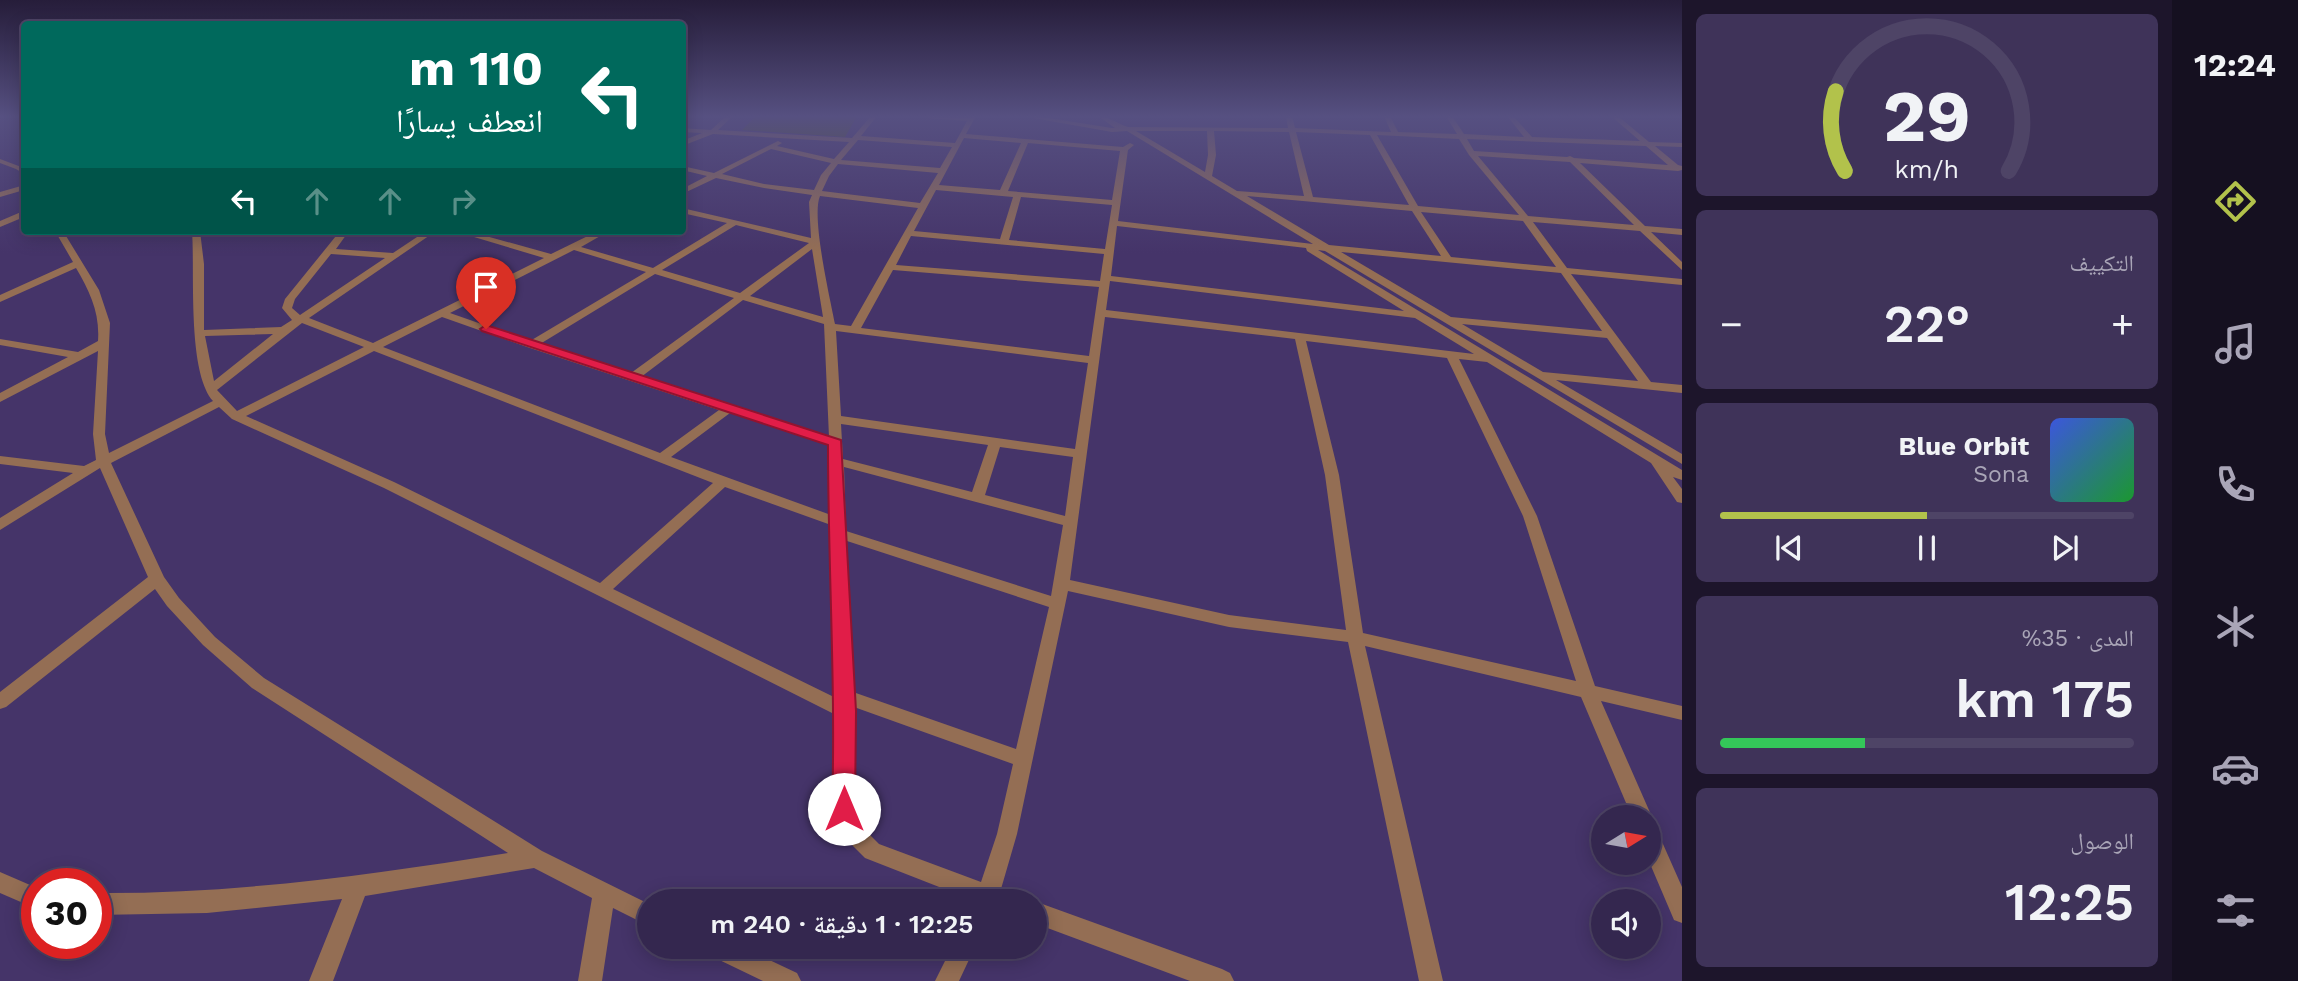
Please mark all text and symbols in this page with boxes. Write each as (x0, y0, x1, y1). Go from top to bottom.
text: 110 m (409, 39, 543, 97)
text: 12:24 (2194, 46, 2276, 84)
icon: left (567, 49, 658, 140)
text: 29 (1883, 73, 1971, 159)
text: انعطف يسارًا (396, 102, 543, 140)
text: km/h (1895, 155, 1959, 184)
icon: directions (2211, 177, 2260, 226)
icon: left (225, 182, 263, 220)
icon: ahead (298, 182, 336, 220)
icon: ahead (371, 182, 409, 220)
icon: right (444, 182, 482, 220)
text: التكييف (2069, 250, 2134, 277)
pin (456, 257, 516, 329)
icon: arrive (467, 268, 505, 306)
text: 22° (1884, 294, 1970, 355)
text: − (1720, 302, 1743, 346)
text: + (2111, 302, 2134, 346)
icon: music (2211, 319, 2260, 368)
text: Blue Orbit (1899, 431, 2029, 461)
icon: phone (2211, 460, 2260, 509)
text: Sona (1973, 461, 2029, 488)
icon: previous (1770, 529, 1808, 567)
icon: pause (1908, 529, 1946, 567)
icon: next (2046, 529, 2084, 567)
icon: climate (2211, 602, 2260, 651)
text: المدى · 35% (2022, 625, 2134, 652)
text: 175 km (1955, 669, 2134, 730)
icon: car (2211, 744, 2260, 793)
position arrow (807, 772, 881, 846)
north arrow (1591, 805, 1661, 875)
map controls (1591, 805, 1661, 959)
text: الوصول (2070, 828, 2134, 855)
speed limit sign: 30 (21, 868, 112, 959)
text: 12:25 (2005, 872, 2134, 933)
icon: filters (2211, 886, 2260, 935)
button: sound (1591, 889, 1661, 959)
text: 12:25 · 1 دقيقة · 240 m (711, 909, 973, 939)

